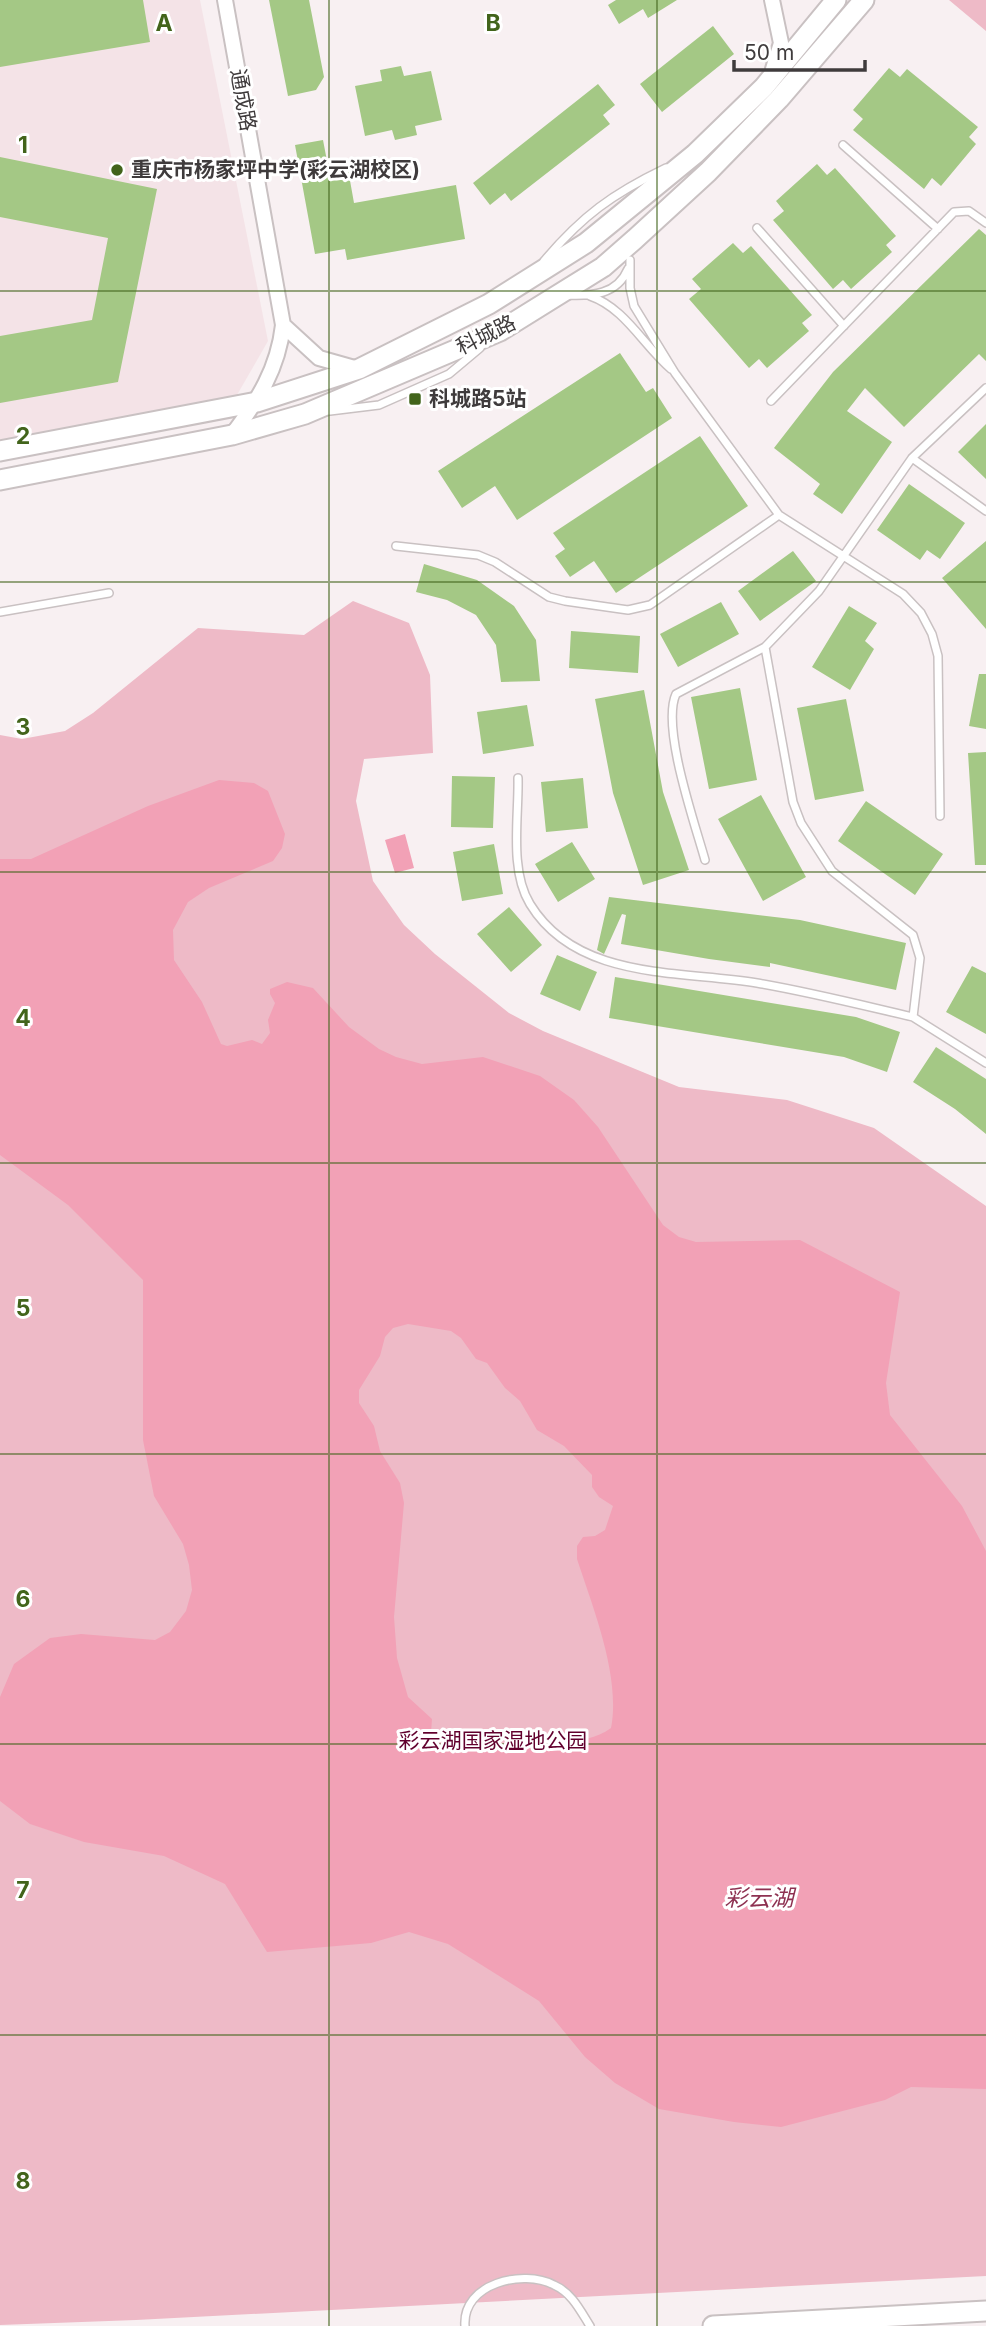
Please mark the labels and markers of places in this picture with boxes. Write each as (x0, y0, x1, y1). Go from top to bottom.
place label: 重庆市杨家坪中学(彩云湖校区) (131, 157, 420, 182)
marker: 重庆市杨家坪中学(彩云湖校区) (109, 162, 125, 178)
place label: 科城路5站 (429, 386, 526, 411)
marker: 科城路5站 (407, 391, 423, 407)

